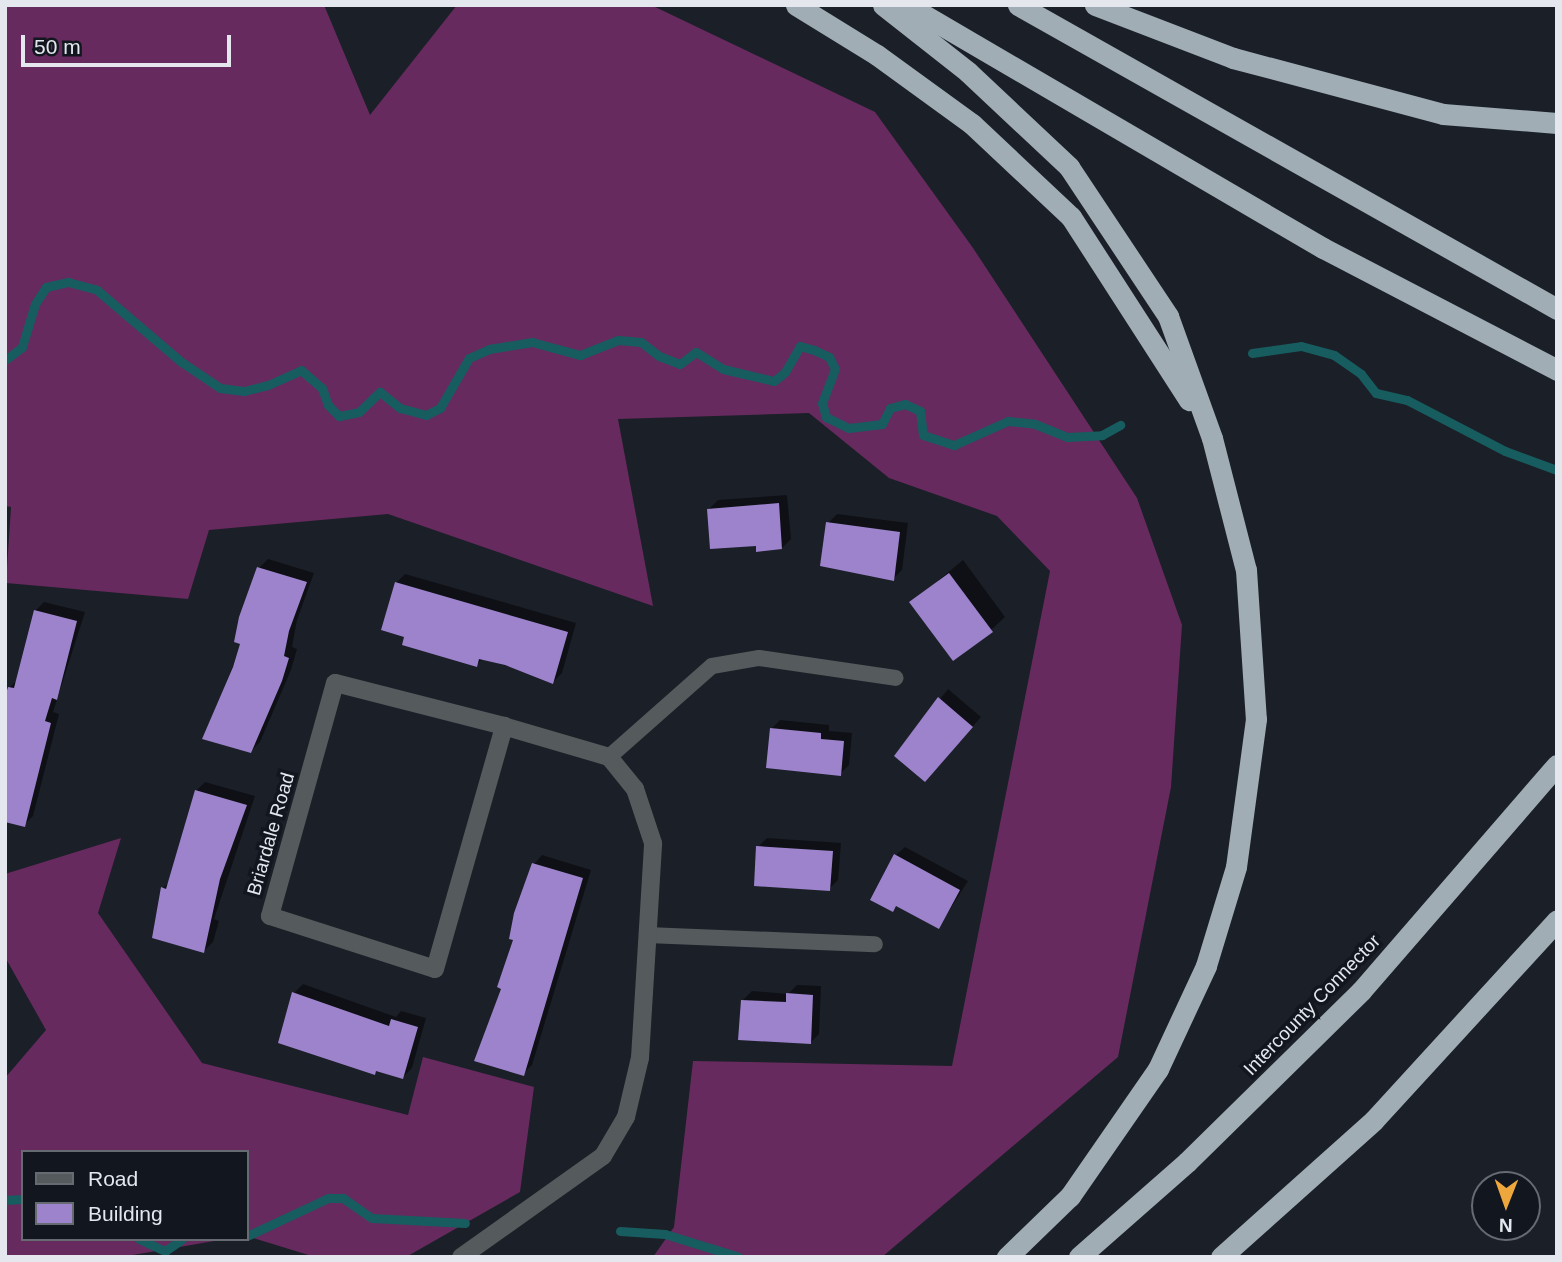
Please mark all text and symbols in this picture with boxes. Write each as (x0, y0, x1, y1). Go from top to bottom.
scale bar (24, 21, 234, 65)
text: 50 m (34, 35, 81, 58)
street label: Briardale Road (243, 770, 299, 898)
street label: Intercounty Connector (1239, 930, 1385, 1080)
legend (21, 1150, 248, 1241)
text: Road (88, 1167, 138, 1190)
north arrow (1471, 1171, 1541, 1241)
text: Building (88, 1202, 163, 1225)
text: N (1499, 1215, 1513, 1236)

